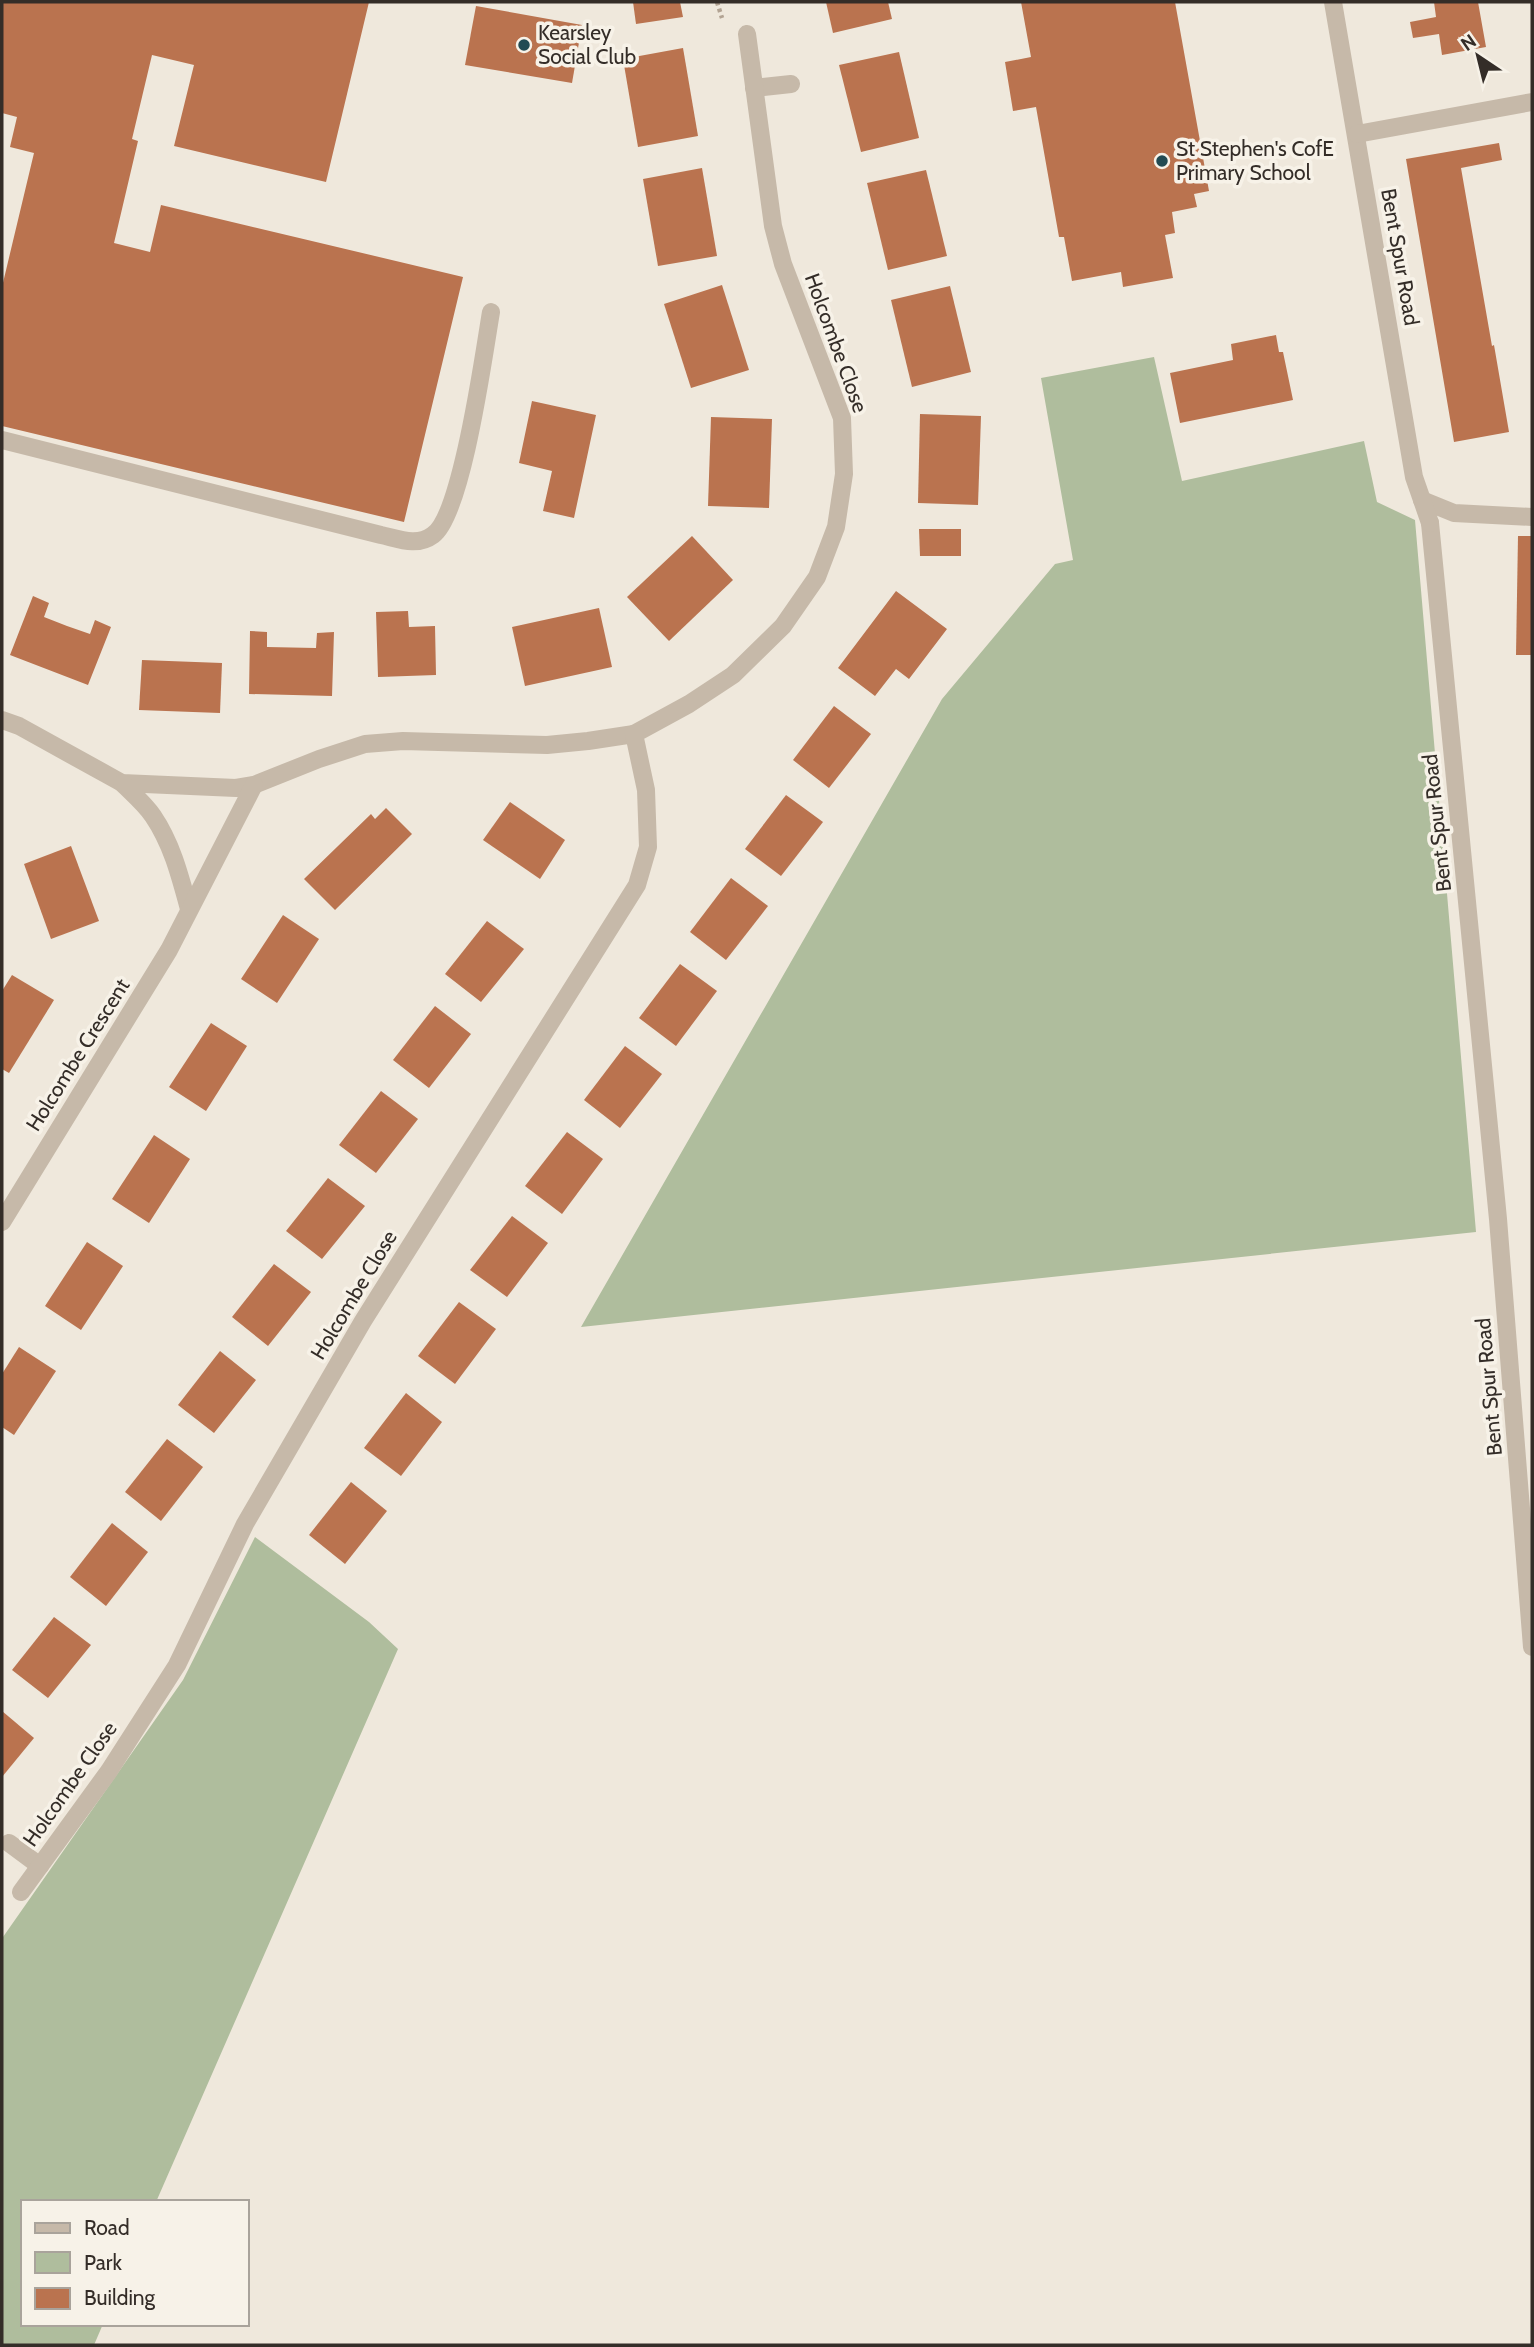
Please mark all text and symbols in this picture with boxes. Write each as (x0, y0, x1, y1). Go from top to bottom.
place label: Kearsley Social Club (538, 20, 636, 69)
north arrow (1443, 21, 1513, 91)
text: N (1456, 29, 1481, 56)
marker: Kearsley Social Club (516, 37, 532, 53)
place label: St Stephen's CofE Primary School (1176, 136, 1334, 185)
marker: St Stephen's CofE Primary School (1154, 153, 1170, 169)
street label: Bent Spur Road (1376, 187, 1425, 327)
street label: Holcombe Close (800, 270, 873, 416)
street label: Bent Spur Road (1417, 753, 1456, 893)
street label: Holcombe Crescent (21, 974, 134, 1135)
street label: Holcombe Close (305, 1225, 402, 1364)
street label: Bent Spur Road (1470, 1317, 1507, 1457)
street label: Holcombe Close (17, 1716, 122, 1851)
legend (21, 2200, 248, 2326)
text: Road (84, 2215, 130, 2240)
text: Park (84, 2250, 122, 2275)
text: Building (84, 2285, 156, 2310)

